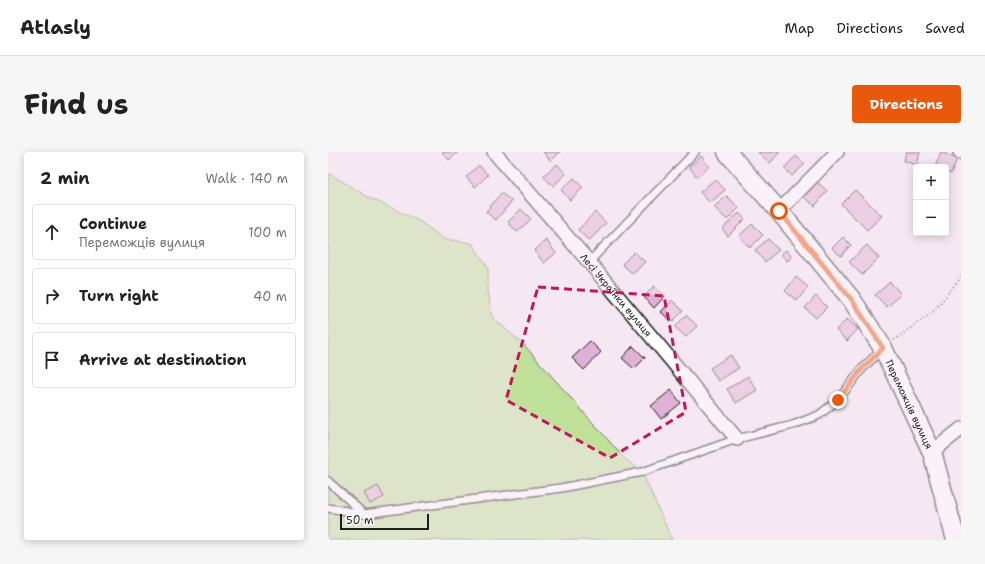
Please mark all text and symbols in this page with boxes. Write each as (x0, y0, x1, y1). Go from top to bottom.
text: Atlasly (20, 15, 91, 40)
text: Map (785, 19, 815, 37)
text: Directions (837, 19, 903, 37)
text: Saved (925, 19, 965, 37)
text: Find us (24, 85, 129, 123)
button: Directions (852, 85, 961, 123)
map controls (913, 164, 949, 236)
button: + (913, 164, 949, 200)
text: 2 min (40, 167, 90, 189)
text: Walk · 140 m (205, 170, 288, 187)
button: − (913, 200, 949, 236)
route start (770, 202, 788, 220)
text: Continue (79, 214, 147, 234)
icon: ahead (41, 221, 63, 243)
text: 100 m (248, 224, 287, 241)
text: Переможців вулиця (79, 234, 205, 251)
street label: Лесі Українки вулиця (577, 251, 655, 339)
icon: right (41, 285, 63, 307)
text: Turn right (79, 286, 159, 306)
text: 40 m (253, 288, 287, 305)
icon: arrive (41, 349, 63, 371)
text: Arrive at destination (79, 350, 247, 370)
street label: Переможців вулиця (882, 358, 936, 451)
route end (829, 391, 847, 409)
scale bar (340, 512, 429, 531)
text: 50 m (346, 513, 374, 528)

